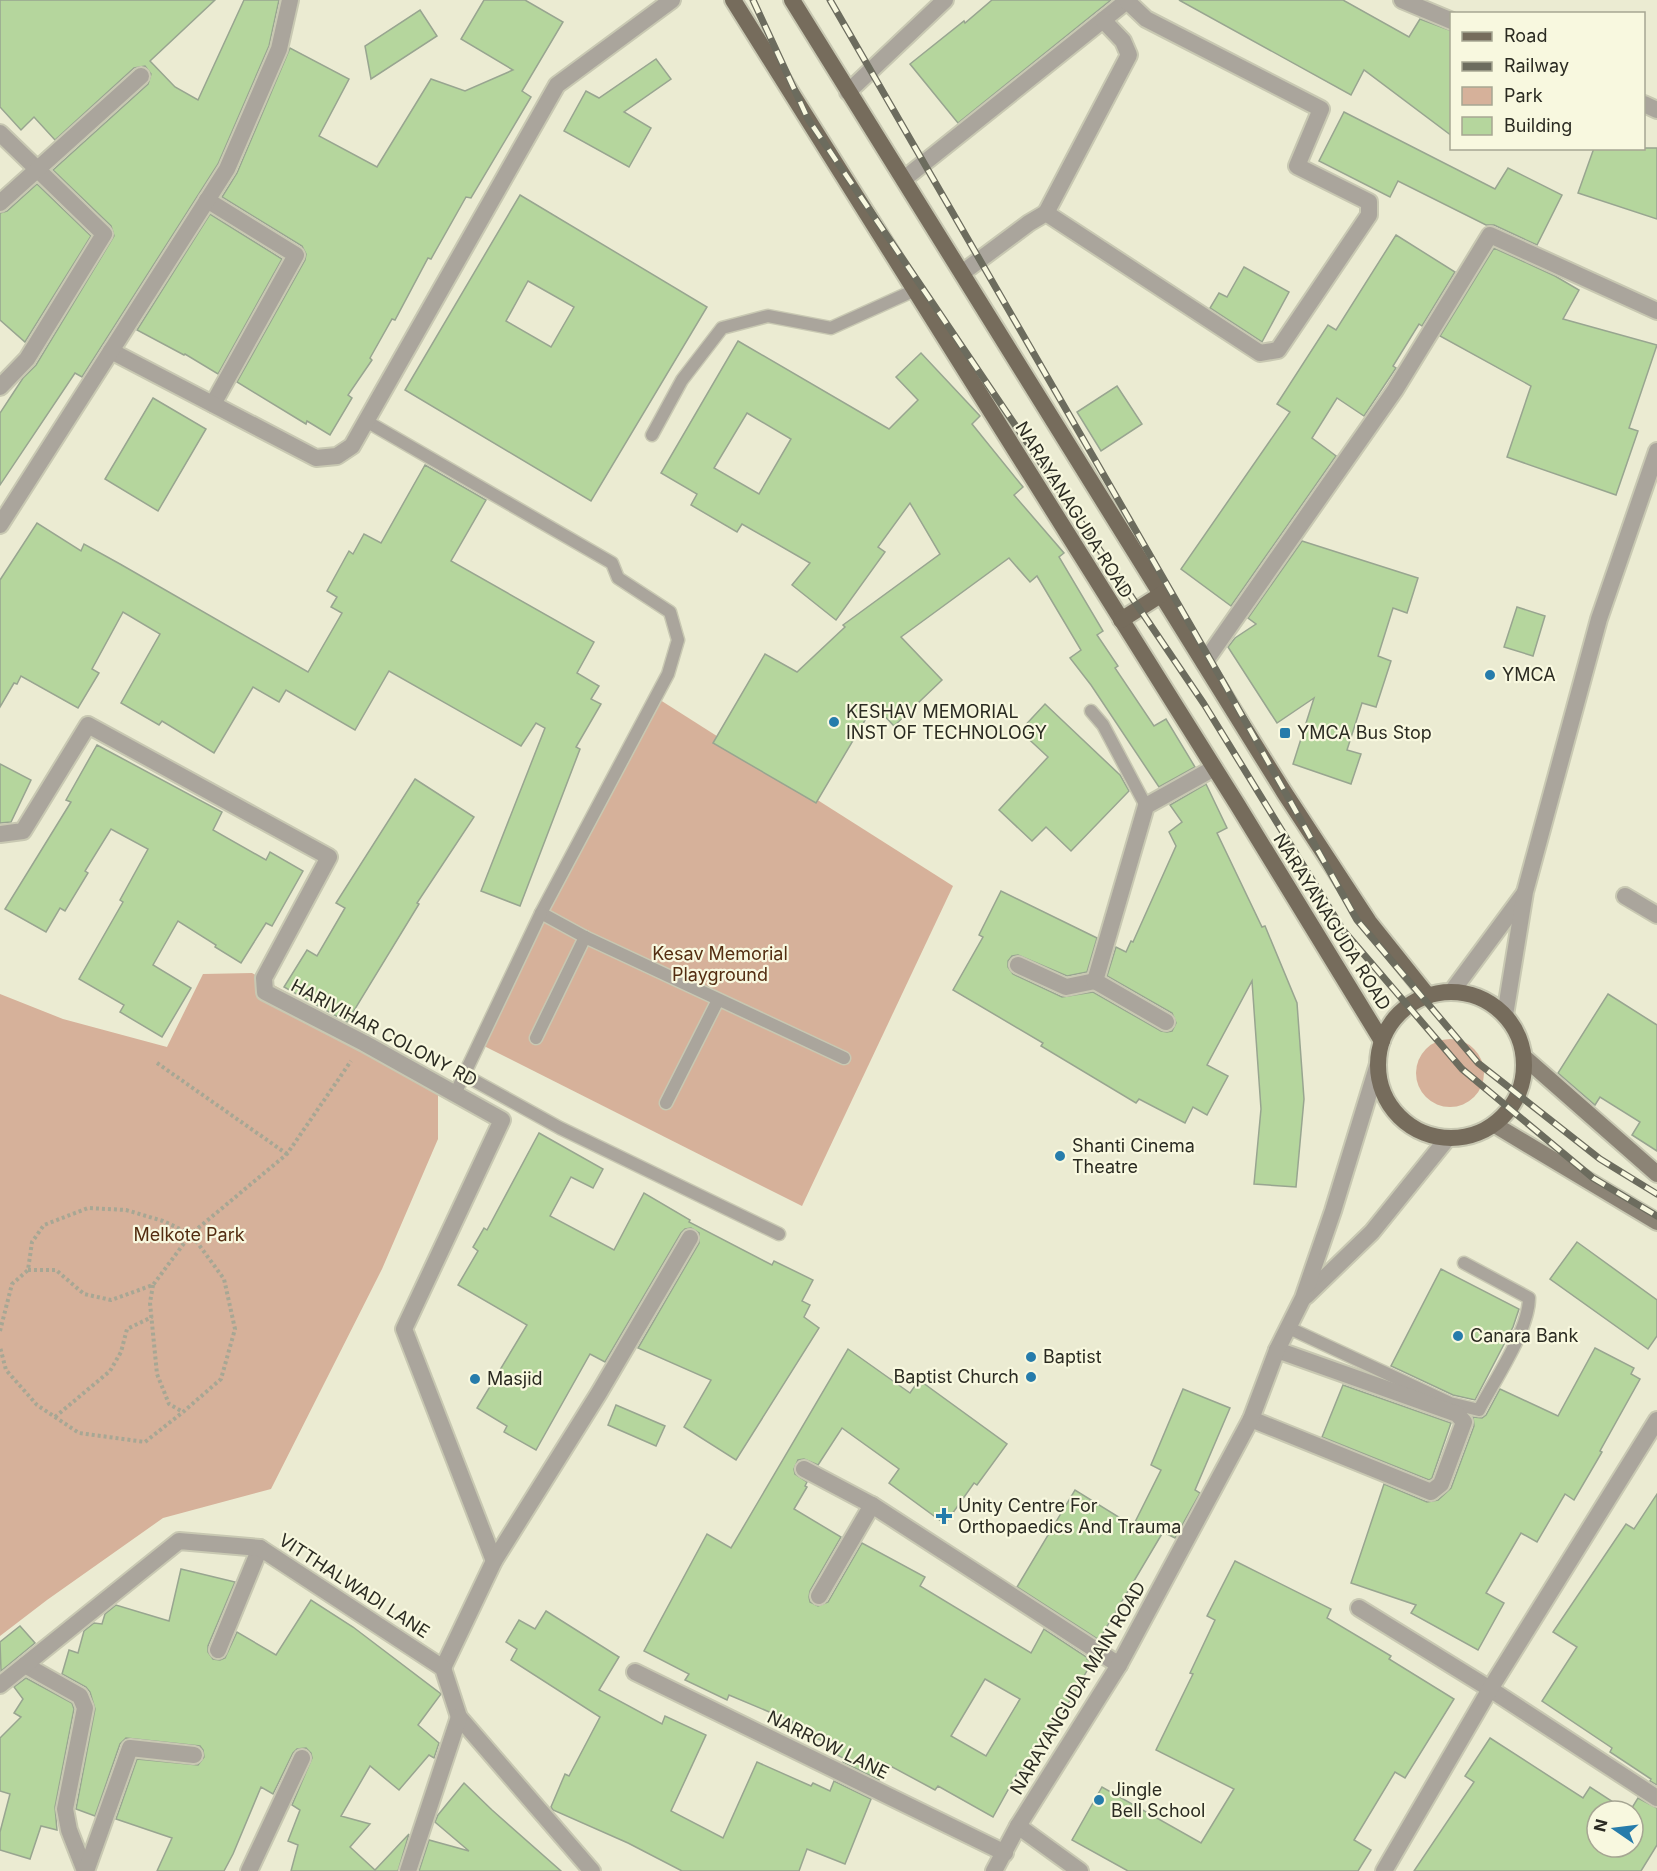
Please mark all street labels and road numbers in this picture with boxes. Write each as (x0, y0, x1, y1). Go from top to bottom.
street label: NARAYANAGUDA ROAD (1011, 418, 1137, 602)
street label: NARAYANAGUDA ROAD (1269, 830, 1395, 1014)
street label: HARIVIHAR COLONY RD (288, 975, 481, 1091)
street label: VITTHALWADI LANE (275, 1529, 434, 1642)
street label: NARAYANGUDA MAIN ROAD (1006, 1578, 1150, 1798)
street label: NARROW LANE (764, 1706, 892, 1783)

